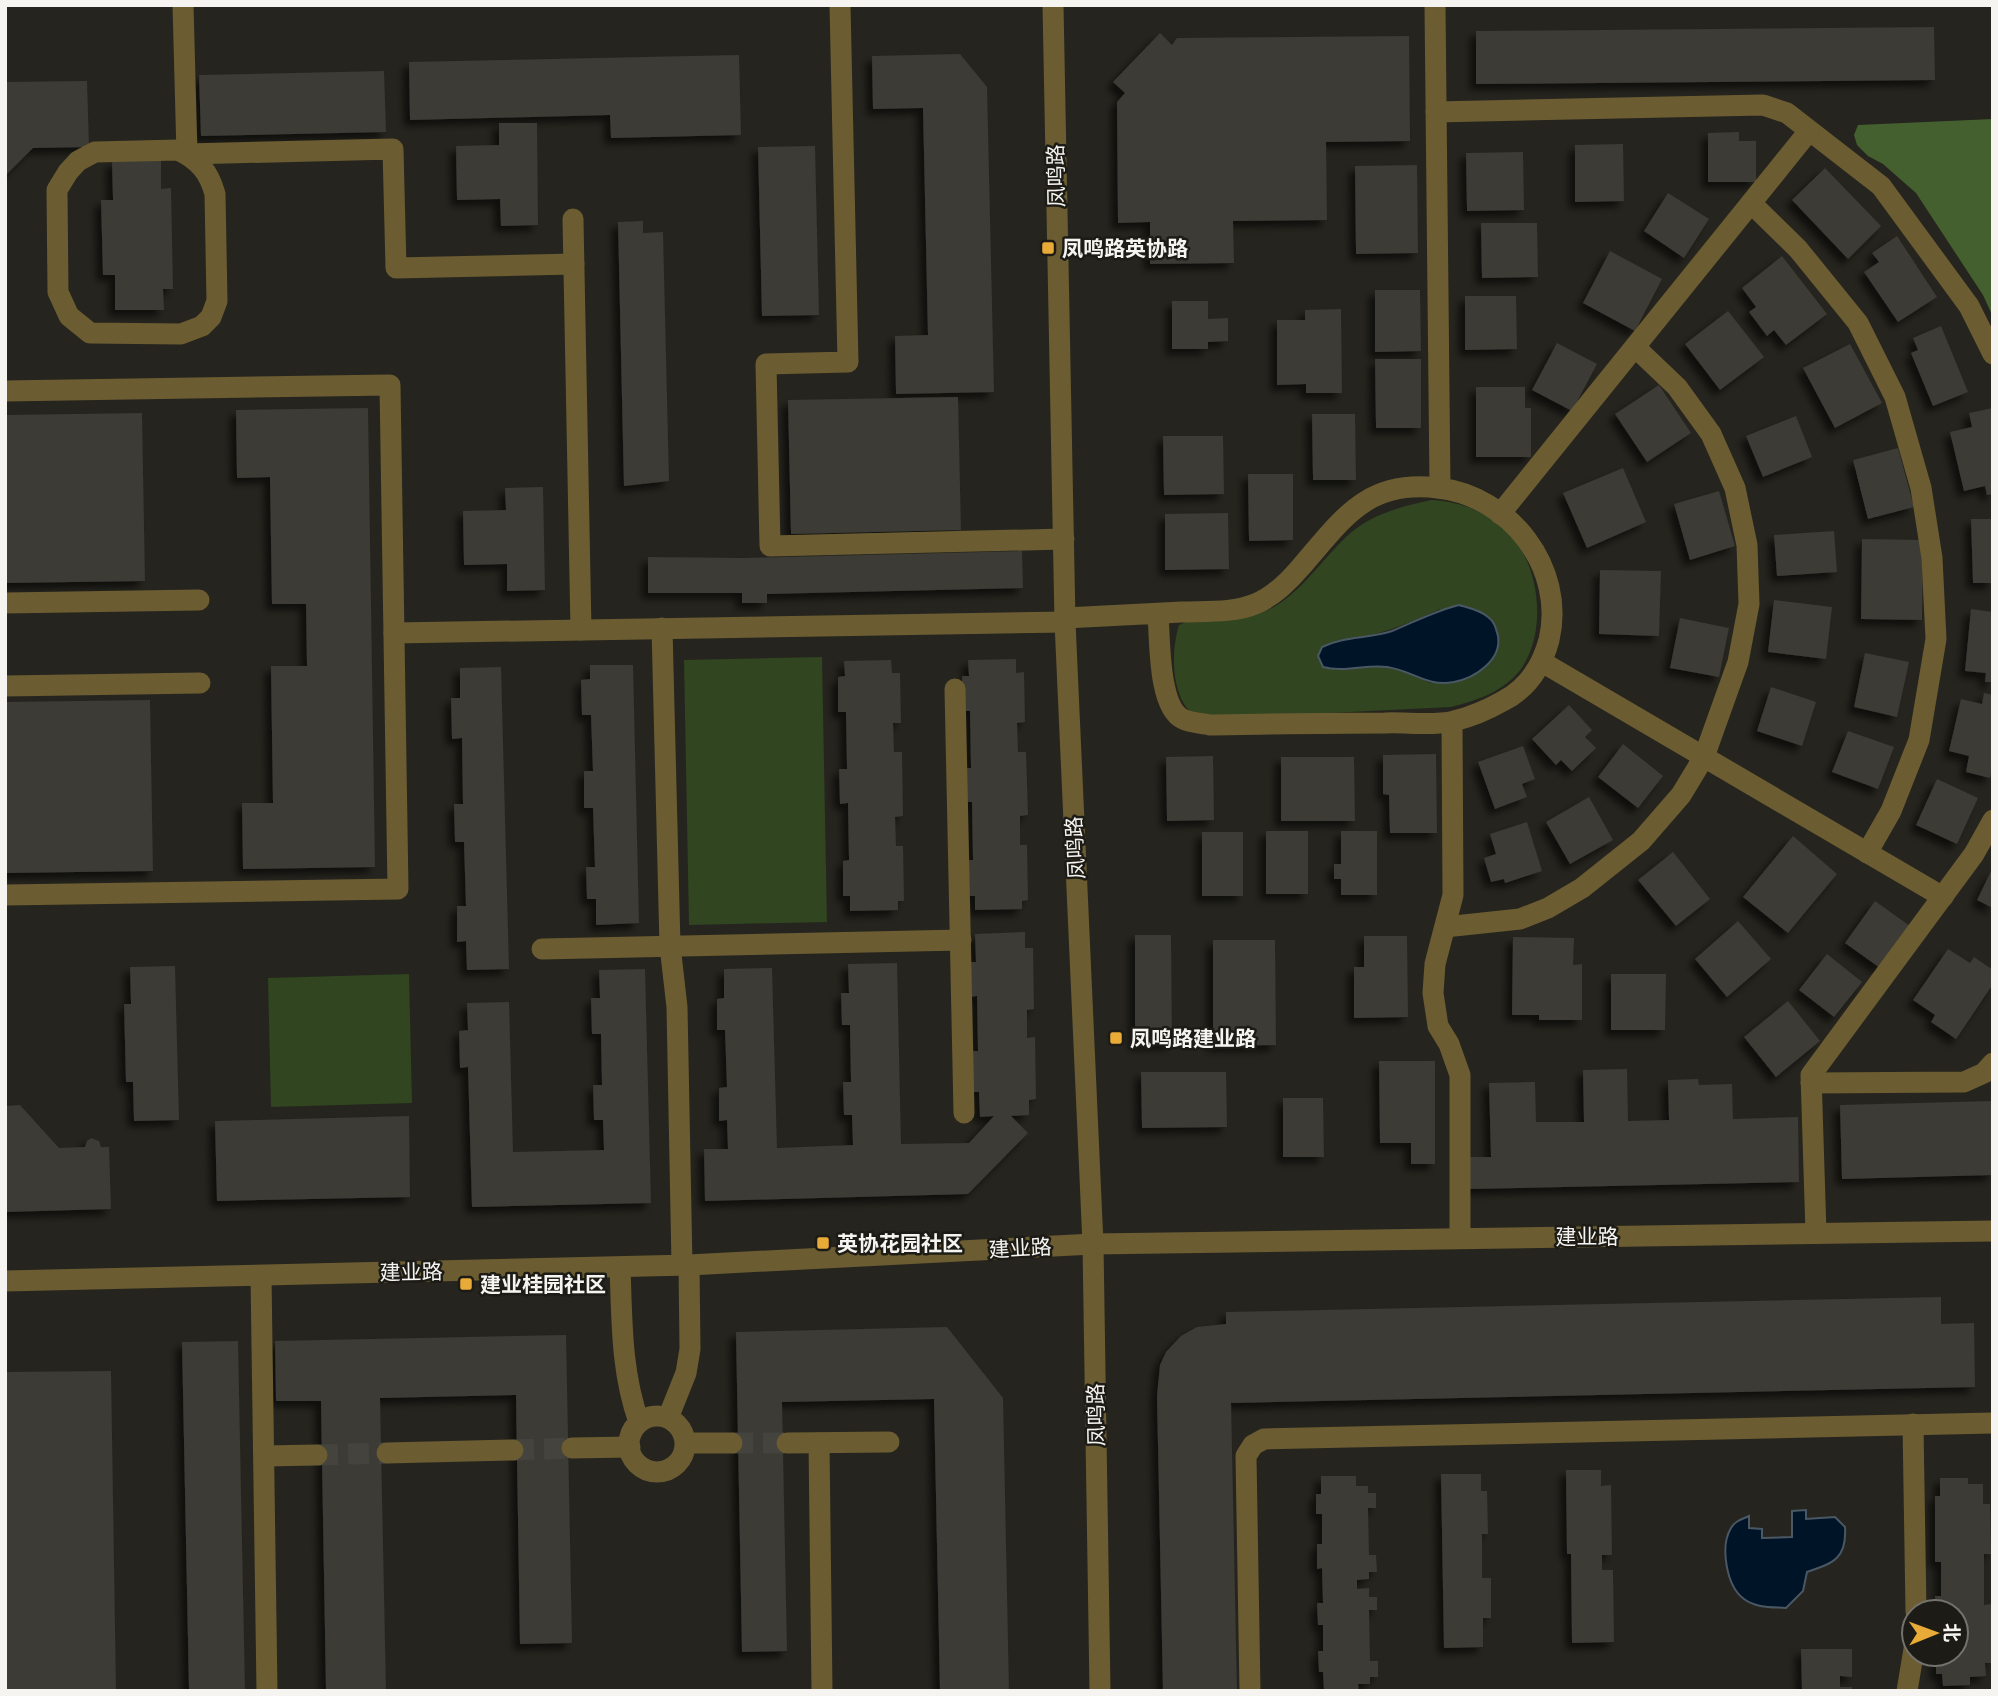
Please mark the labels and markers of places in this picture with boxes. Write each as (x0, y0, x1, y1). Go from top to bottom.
place label: 凤鸣路英协路 (1062, 236, 1188, 261)
marker: 凤鸣路英协路 (1040, 240, 1056, 256)
place label: 凤鸣路建业路 (1130, 1026, 1256, 1051)
marker: 凤鸣路建业路 (1108, 1030, 1124, 1046)
place label: 英协花园社区 (837, 1231, 963, 1256)
marker: 英协花园社区 (815, 1235, 831, 1251)
place label: 建业桂园社区 (480, 1272, 606, 1297)
marker: 建业桂园社区 (458, 1276, 474, 1292)

